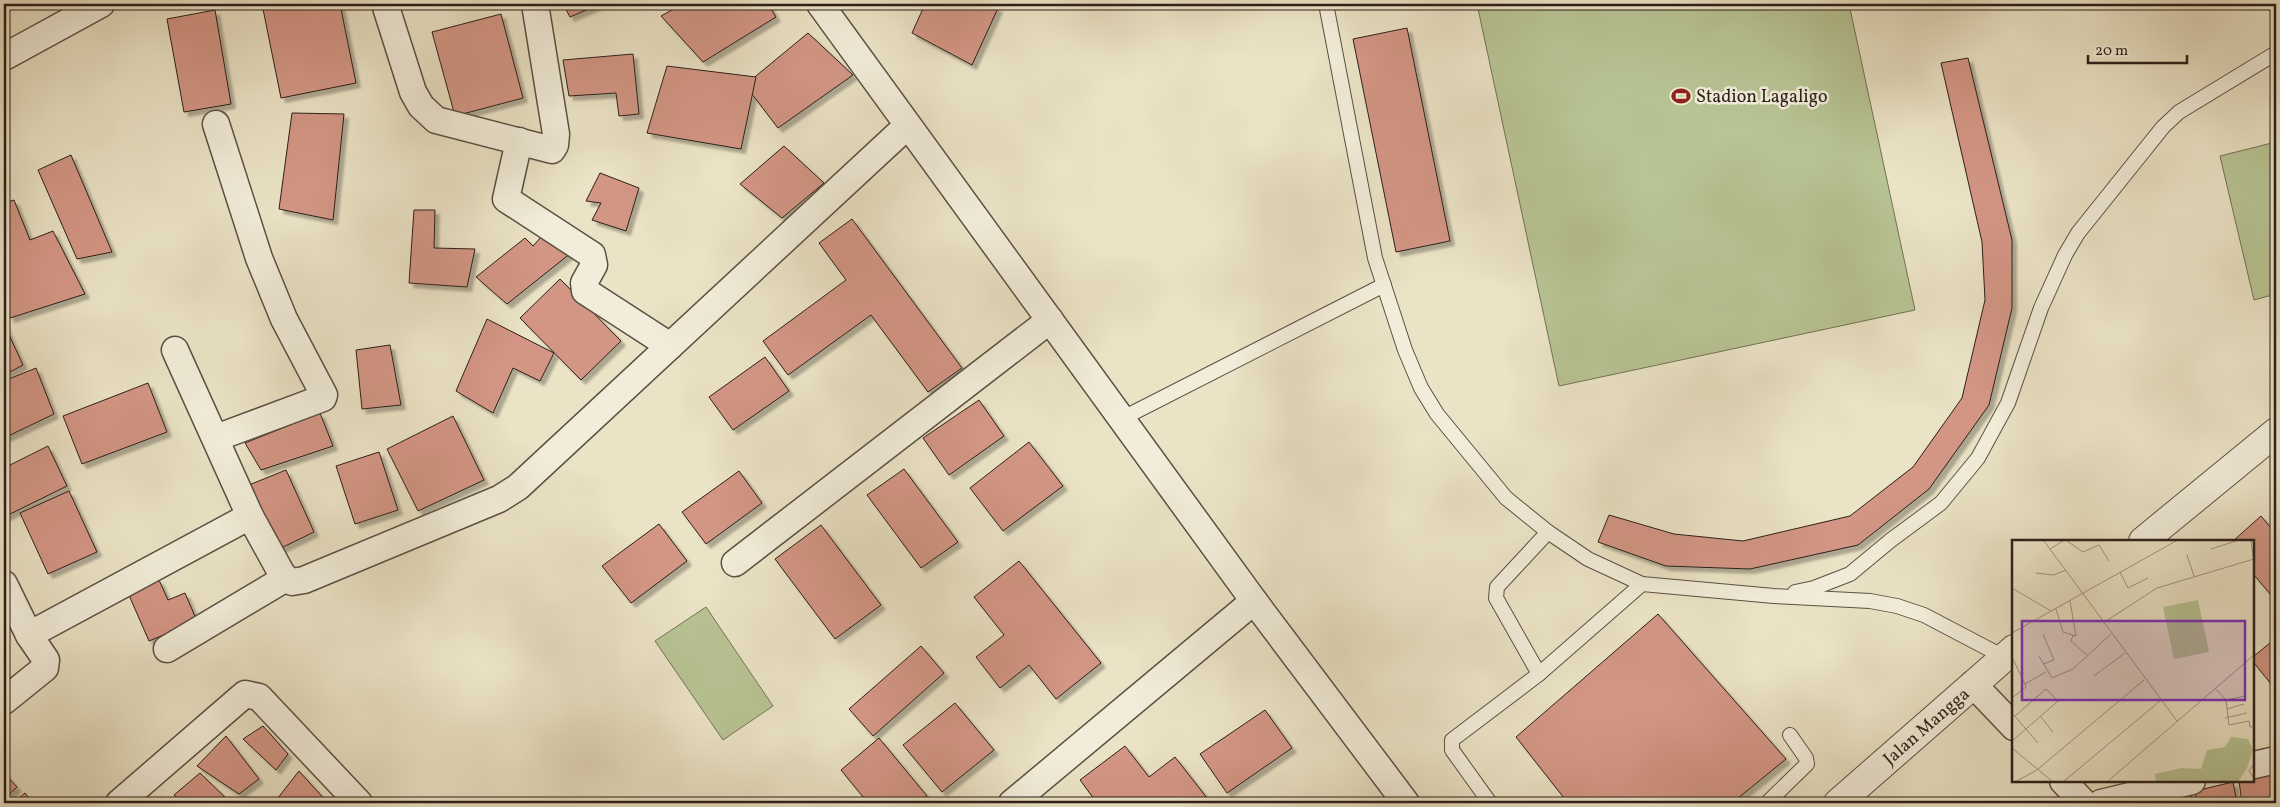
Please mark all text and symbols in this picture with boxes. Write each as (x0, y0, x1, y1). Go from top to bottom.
scale bar (2088, 32, 2186, 64)
text: 20 m (2095, 41, 2128, 62)
sports icon: Stadion Lagaligo (1670, 85, 1692, 107)
place label: Stadion Lagaligo (1696, 85, 1828, 110)
inset map (2012, 540, 2255, 782)
street label: Jalan Mangga (1878, 682, 1976, 772)

